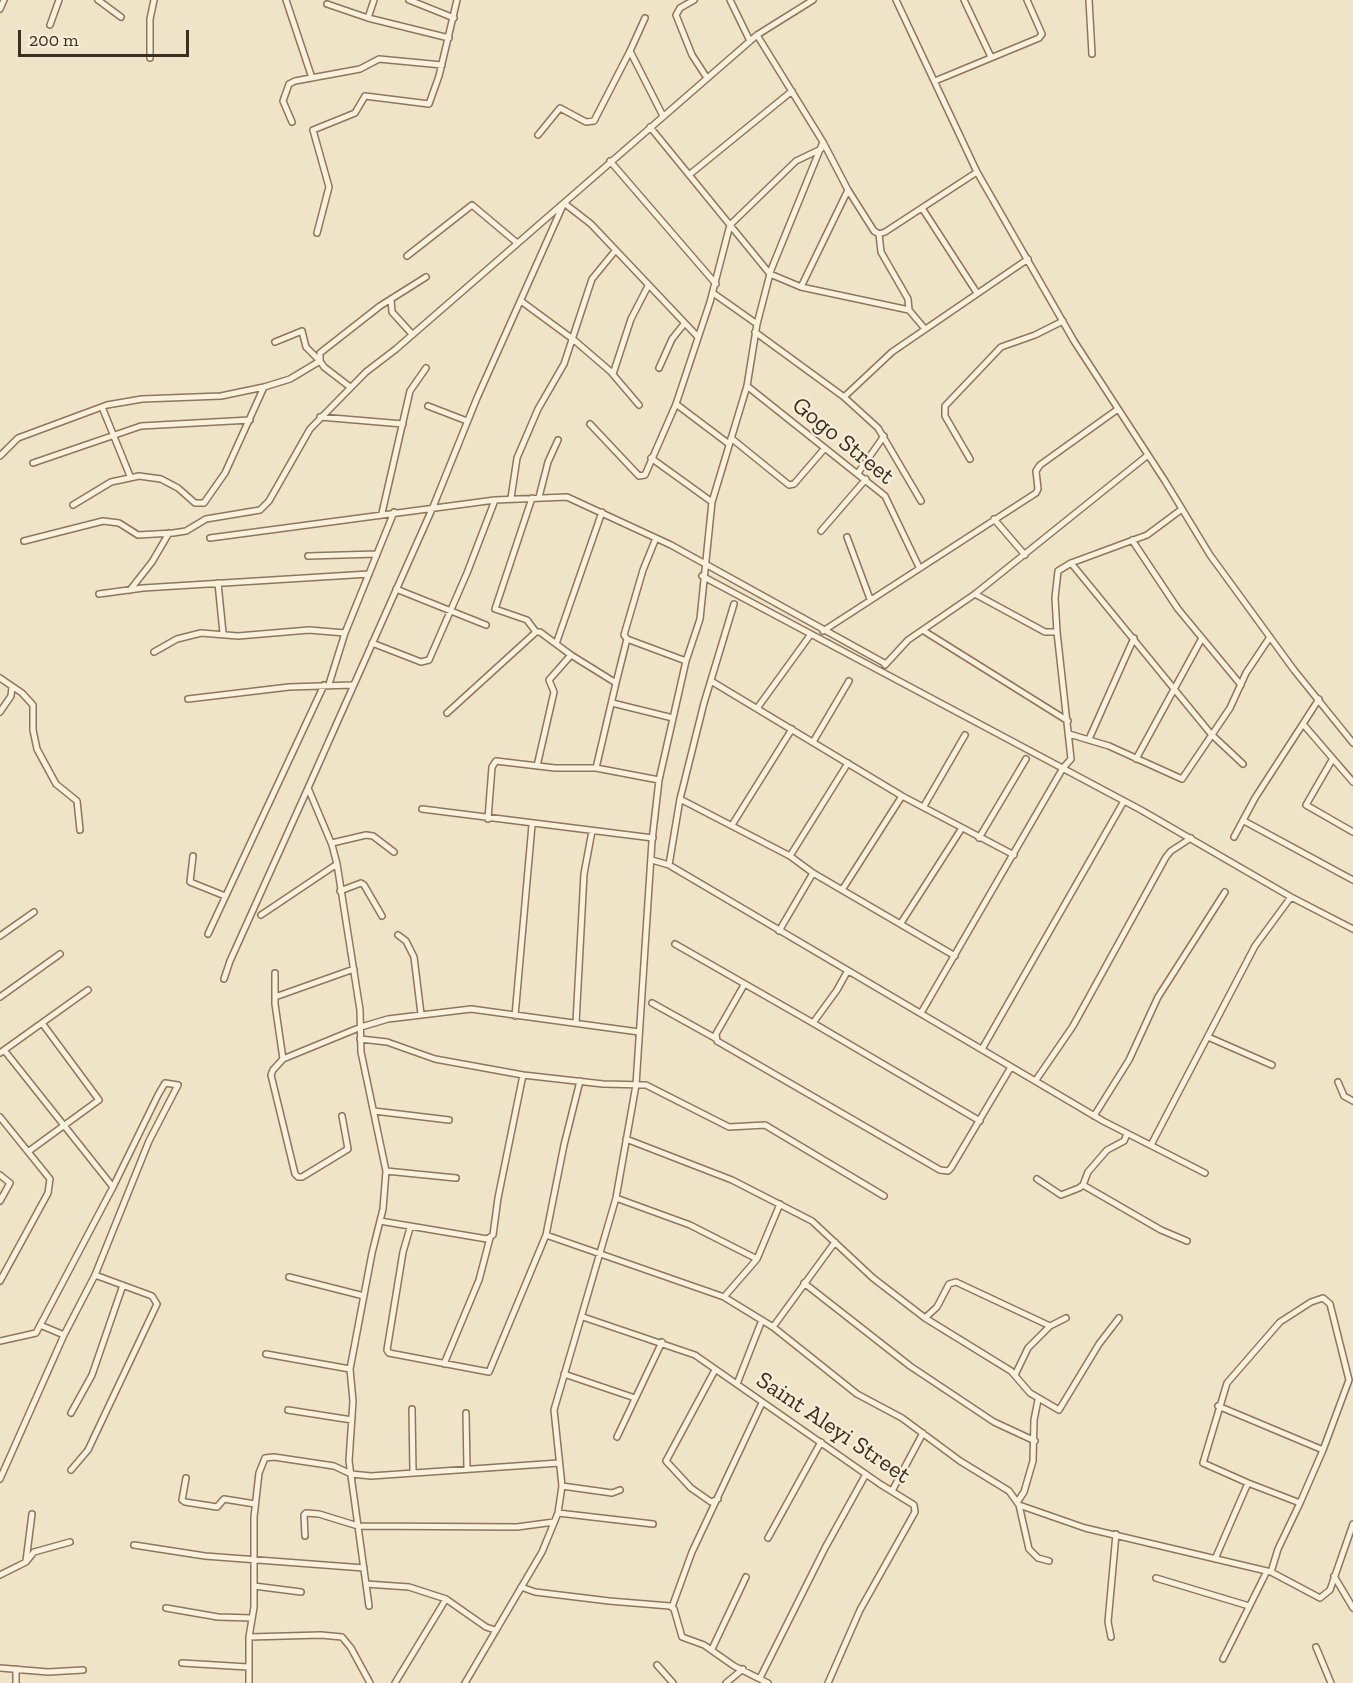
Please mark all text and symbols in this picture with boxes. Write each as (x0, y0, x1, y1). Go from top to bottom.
scale bar (21, 18, 192, 56)
text: 200 m (29, 29, 79, 51)
street label: Gogo Street (786, 391, 900, 491)
street label: Saint Aleyi Street (750, 1366, 916, 1490)

